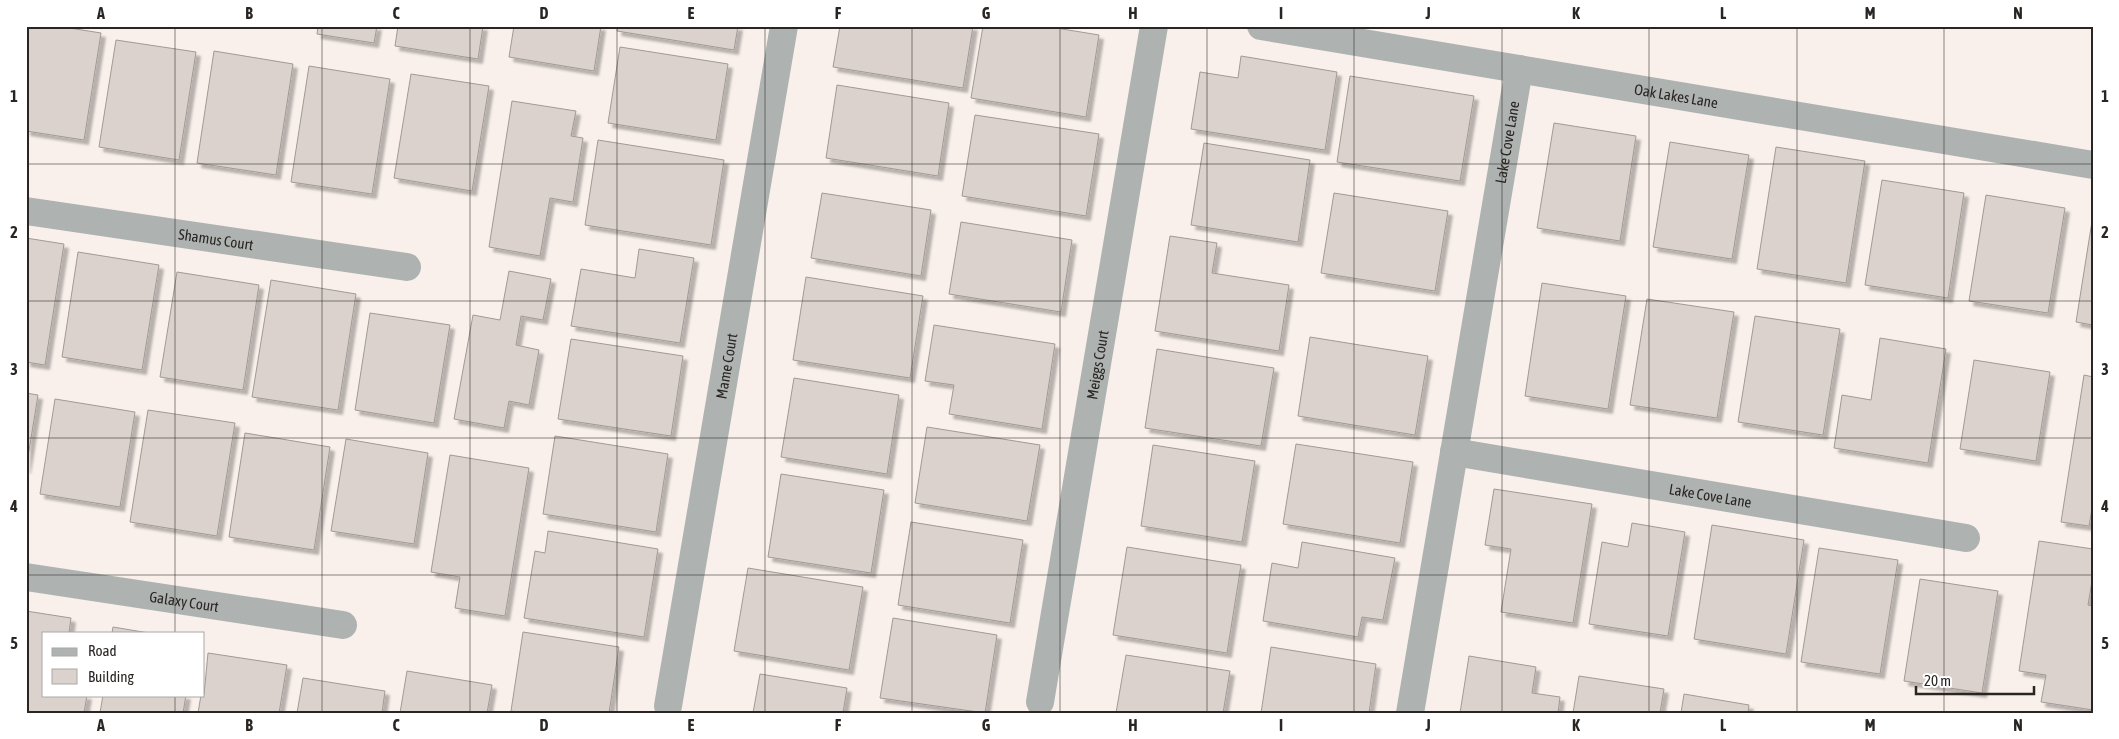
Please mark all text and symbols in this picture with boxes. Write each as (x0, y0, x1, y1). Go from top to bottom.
text: A (96, 4, 105, 22)
text: B (245, 4, 253, 22)
text: C (392, 4, 400, 22)
text: D (540, 4, 549, 22)
text: E (688, 4, 695, 22)
text: F (835, 4, 842, 22)
text: G (982, 4, 991, 22)
text: H (1128, 4, 1138, 22)
text: I (1279, 4, 1283, 22)
text: J (1424, 4, 1431, 22)
text: K (1572, 4, 1580, 22)
text: L (1720, 4, 1727, 22)
text: M (1865, 4, 1875, 22)
text: N (2013, 4, 2023, 22)
street label: Oak Lakes Lane (1633, 80, 1720, 111)
text: 1 (10, 87, 18, 105)
text: 1 (2101, 87, 2109, 105)
street label: Lake Cove Lane (1491, 99, 1522, 185)
text: 2 (10, 223, 18, 241)
text: 2 (2101, 223, 2109, 241)
street label: Shamus Court (177, 225, 255, 253)
street label: Meiggs Court (1083, 329, 1111, 401)
street label: Mame Court (712, 332, 740, 400)
text: 3 (10, 360, 18, 378)
text: 3 (2101, 360, 2109, 378)
street label: Lake Cove Lane (1668, 480, 1753, 510)
text: 4 (9, 497, 18, 515)
text: 4 (2100, 497, 2109, 515)
street label: Galaxy Court (148, 587, 220, 615)
legend (42, 632, 205, 696)
text: 5 (10, 634, 18, 652)
text: 5 (2101, 634, 2109, 652)
text: Road (88, 642, 117, 659)
scale bar (1916, 664, 2034, 696)
text: Building (88, 668, 134, 685)
text: 20 m (1924, 672, 1951, 689)
text: A (96, 716, 105, 734)
text: B (245, 716, 253, 734)
text: C (392, 716, 400, 734)
text: D (540, 716, 549, 734)
text: E (688, 716, 695, 734)
text: F (835, 716, 842, 734)
text: G (982, 716, 991, 734)
text: H (1128, 716, 1138, 734)
text: I (1279, 716, 1283, 734)
text: J (1424, 716, 1431, 734)
text: K (1572, 716, 1580, 734)
text: L (1720, 716, 1727, 734)
text: M (1865, 716, 1875, 734)
text: N (2013, 716, 2023, 734)

